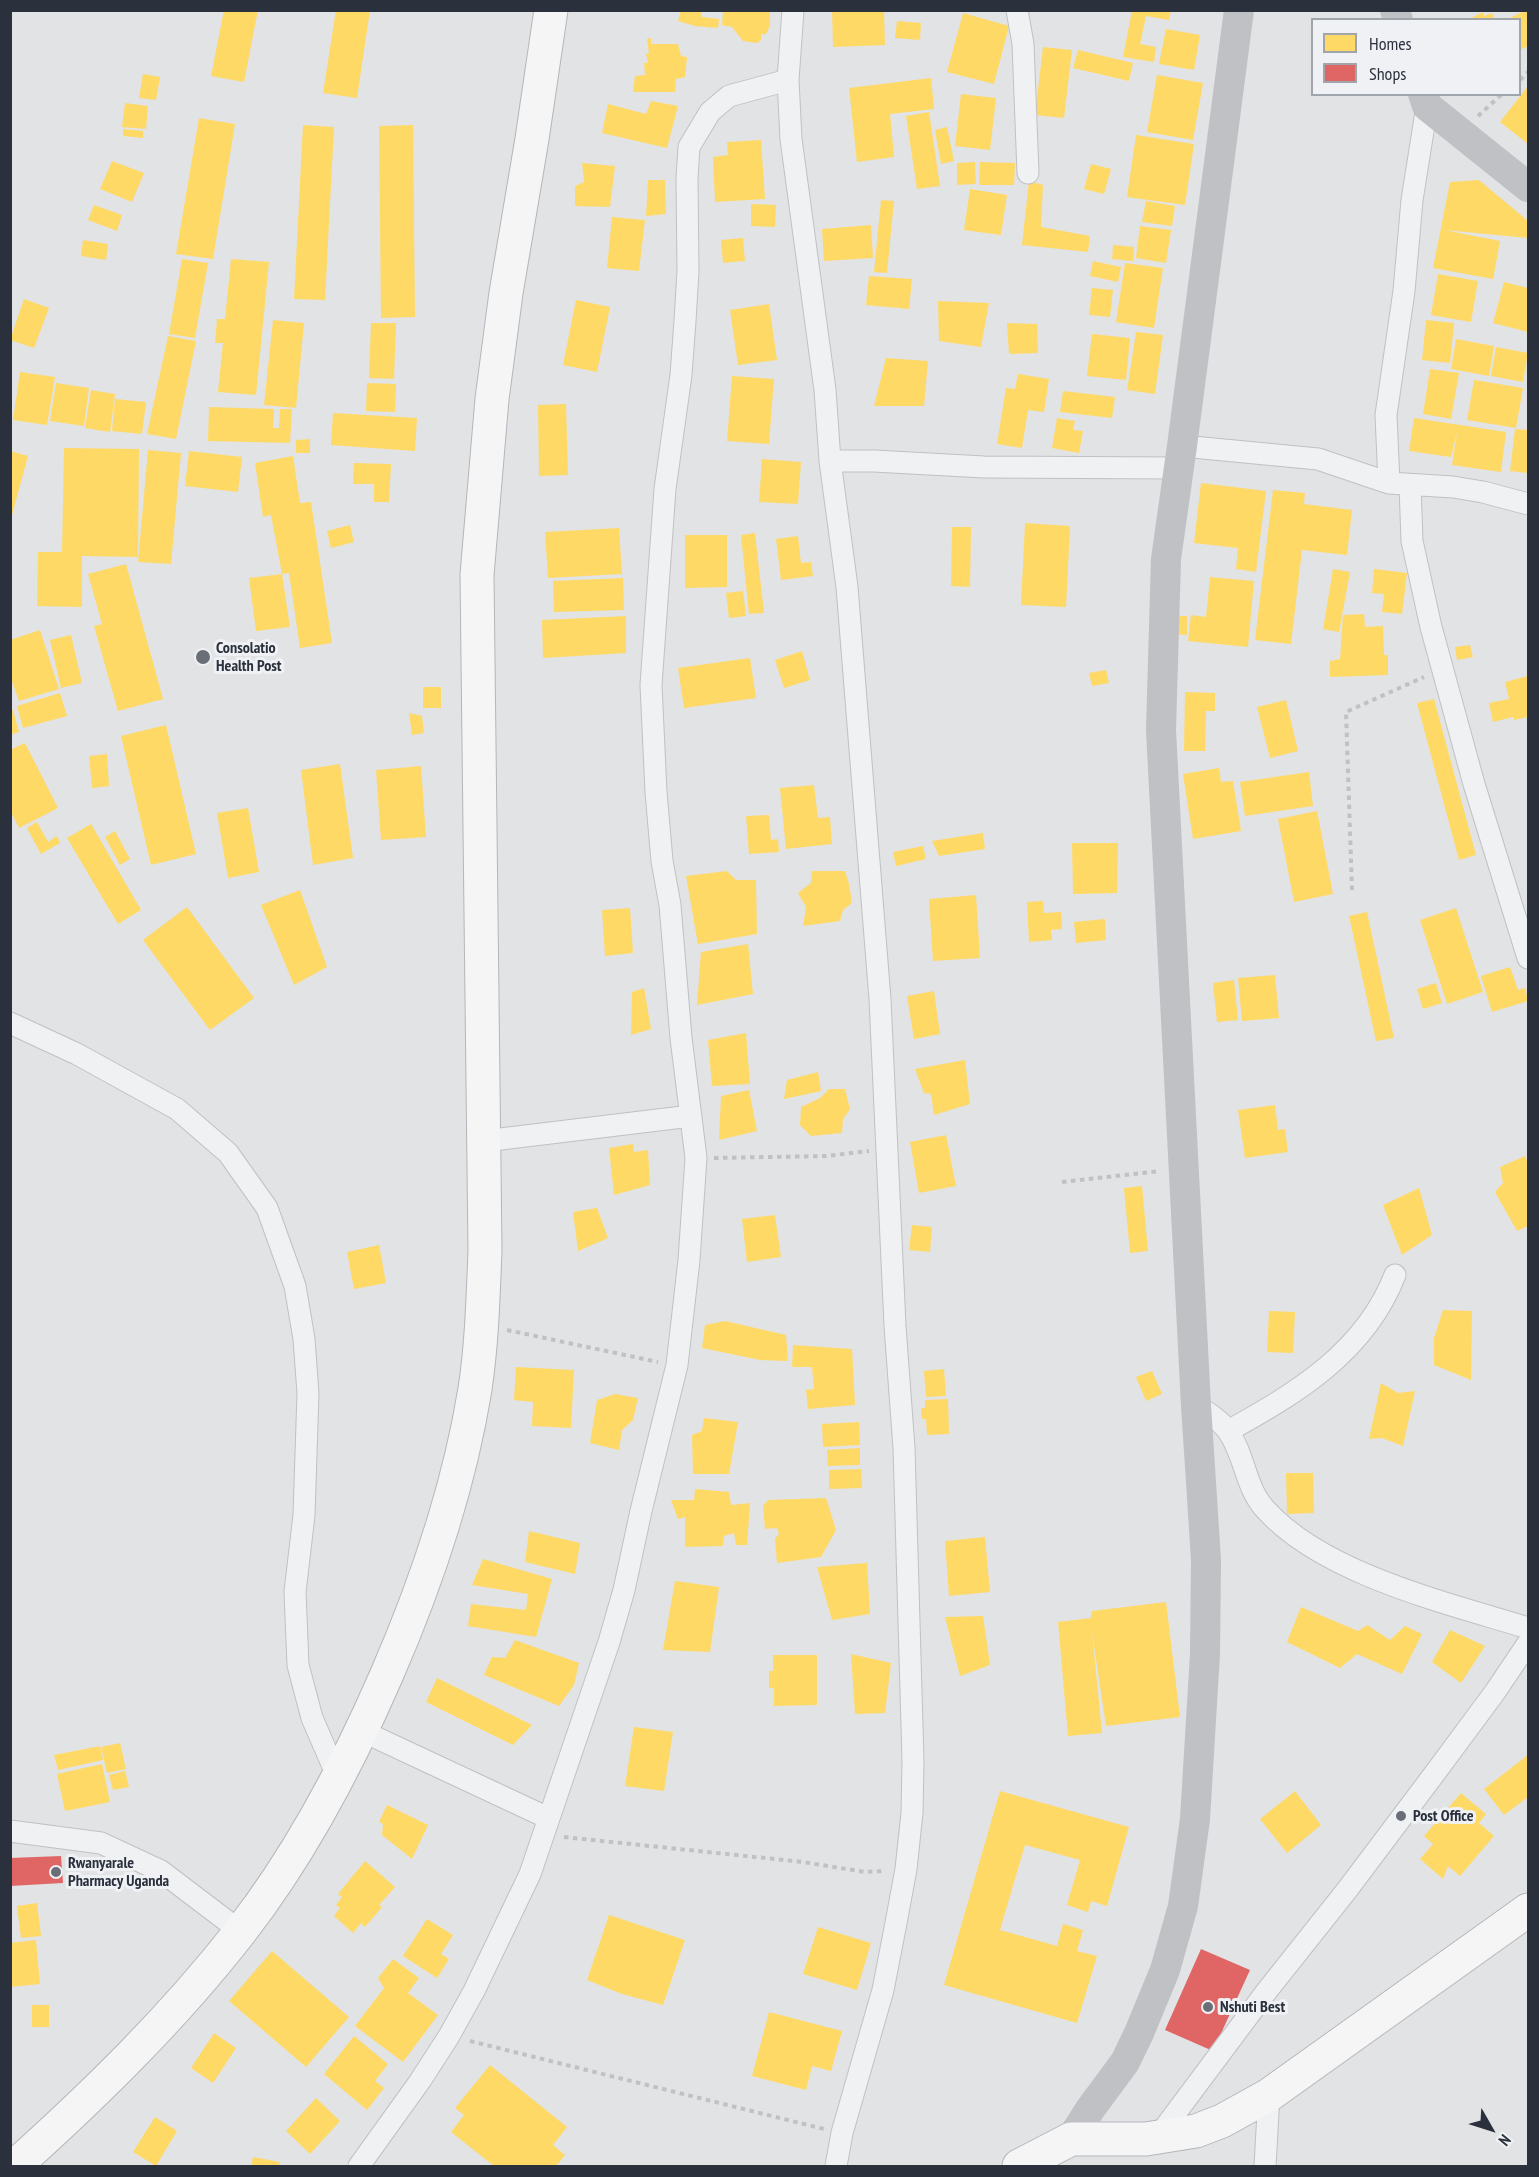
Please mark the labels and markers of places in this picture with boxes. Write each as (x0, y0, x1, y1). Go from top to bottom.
place label: Consolatio Health Post (216, 638, 282, 676)
marker: Consolatio Health Post (194, 648, 212, 666)
place label: Post Office (1413, 1806, 1474, 1826)
marker: Post Office (1394, 1809, 1408, 1823)
place label: Rwanyarale Pharmacy Uganda (68, 1853, 169, 1891)
marker: Rwanyarale Pharmacy Uganda (49, 1865, 63, 1879)
place label: Nshuti Best (1220, 1997, 1285, 2017)
marker: Nshuti Best (1201, 2000, 1215, 2014)

